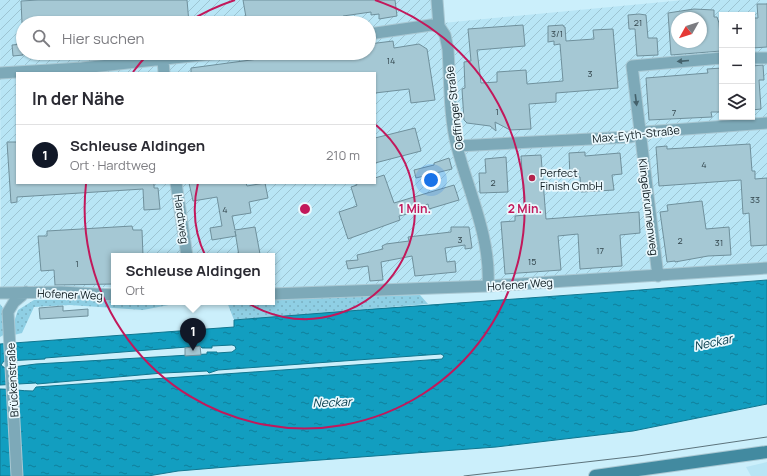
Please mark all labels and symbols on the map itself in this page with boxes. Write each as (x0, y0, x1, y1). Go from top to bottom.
north arrow (671, 12, 707, 48)
house number: 21 (634, 16, 642, 29)
house number: 3/1 (551, 27, 563, 40)
house number: 14 (387, 54, 395, 67)
one-way arrow (677, 58, 689, 65)
street label: Oeffinger Straße (441, 65, 467, 151)
house number: 3 (588, 67, 593, 80)
one-way arrow (633, 94, 639, 106)
house number: 1 (495, 105, 499, 118)
house number: 7 (672, 106, 677, 119)
street label: Max-Eyth-Straße (592, 122, 681, 146)
street label: Klingelbrunnenweg (636, 158, 662, 256)
house number: 4 (701, 158, 707, 171)
place label: Perfect Finish GmbH (540, 165, 603, 193)
your location (421, 170, 441, 190)
marker: Perfect Finish GmbH (527, 173, 537, 183)
house number: 2 (490, 176, 496, 189)
street label: Hardtweg (171, 193, 193, 245)
house number: 33 (750, 193, 760, 206)
text: 1 Min. (399, 200, 431, 217)
text: 2 Min. (508, 200, 542, 217)
centre of rings (298, 202, 312, 216)
house number: 4 (222, 203, 228, 216)
house number: 3 (458, 233, 463, 246)
house number: 2 (677, 234, 683, 247)
house number: 31 (715, 236, 723, 249)
house number: 17 (596, 244, 604, 257)
house number: 15 (528, 255, 536, 268)
house number: 1 (75, 257, 79, 270)
street label: Hofener Weg (487, 274, 553, 294)
street label: Hofener Weg (37, 285, 103, 303)
pin: 1 (180, 318, 206, 351)
water label: Neckar (692, 329, 735, 354)
street label: Brückenstraße (3, 342, 21, 418)
water label: Neckar (312, 393, 353, 411)

